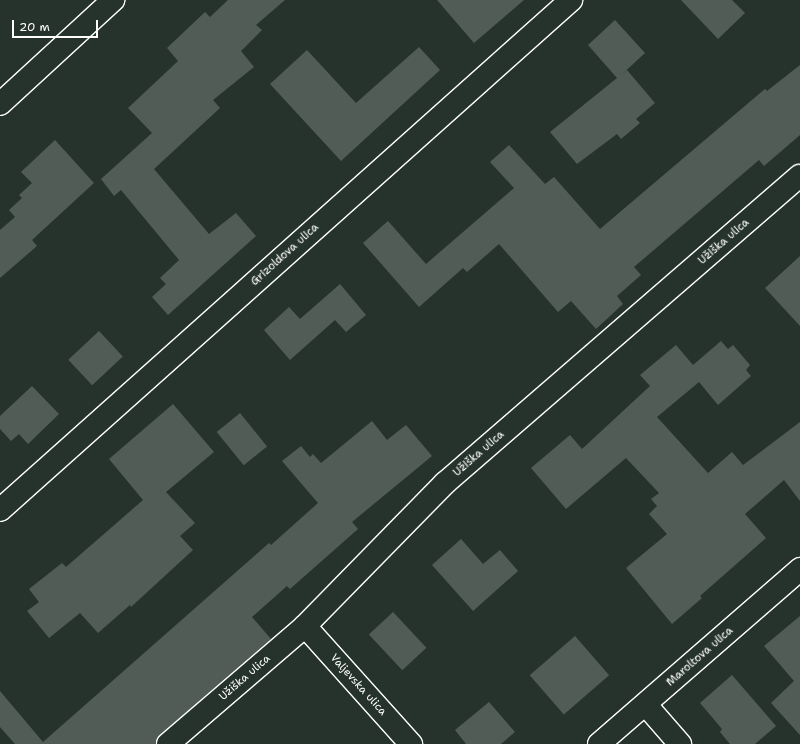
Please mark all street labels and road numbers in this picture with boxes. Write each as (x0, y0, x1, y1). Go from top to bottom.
street label: Užiška ulica (696, 216, 752, 268)
street label: Grizoldova ulica (248, 221, 322, 289)
street label: Užiška ulica (451, 428, 507, 480)
street label: Maroltova ulica (664, 625, 736, 689)
street label: Užiška ulica (217, 652, 273, 704)
street label: Valjevska ulica (327, 652, 389, 718)

